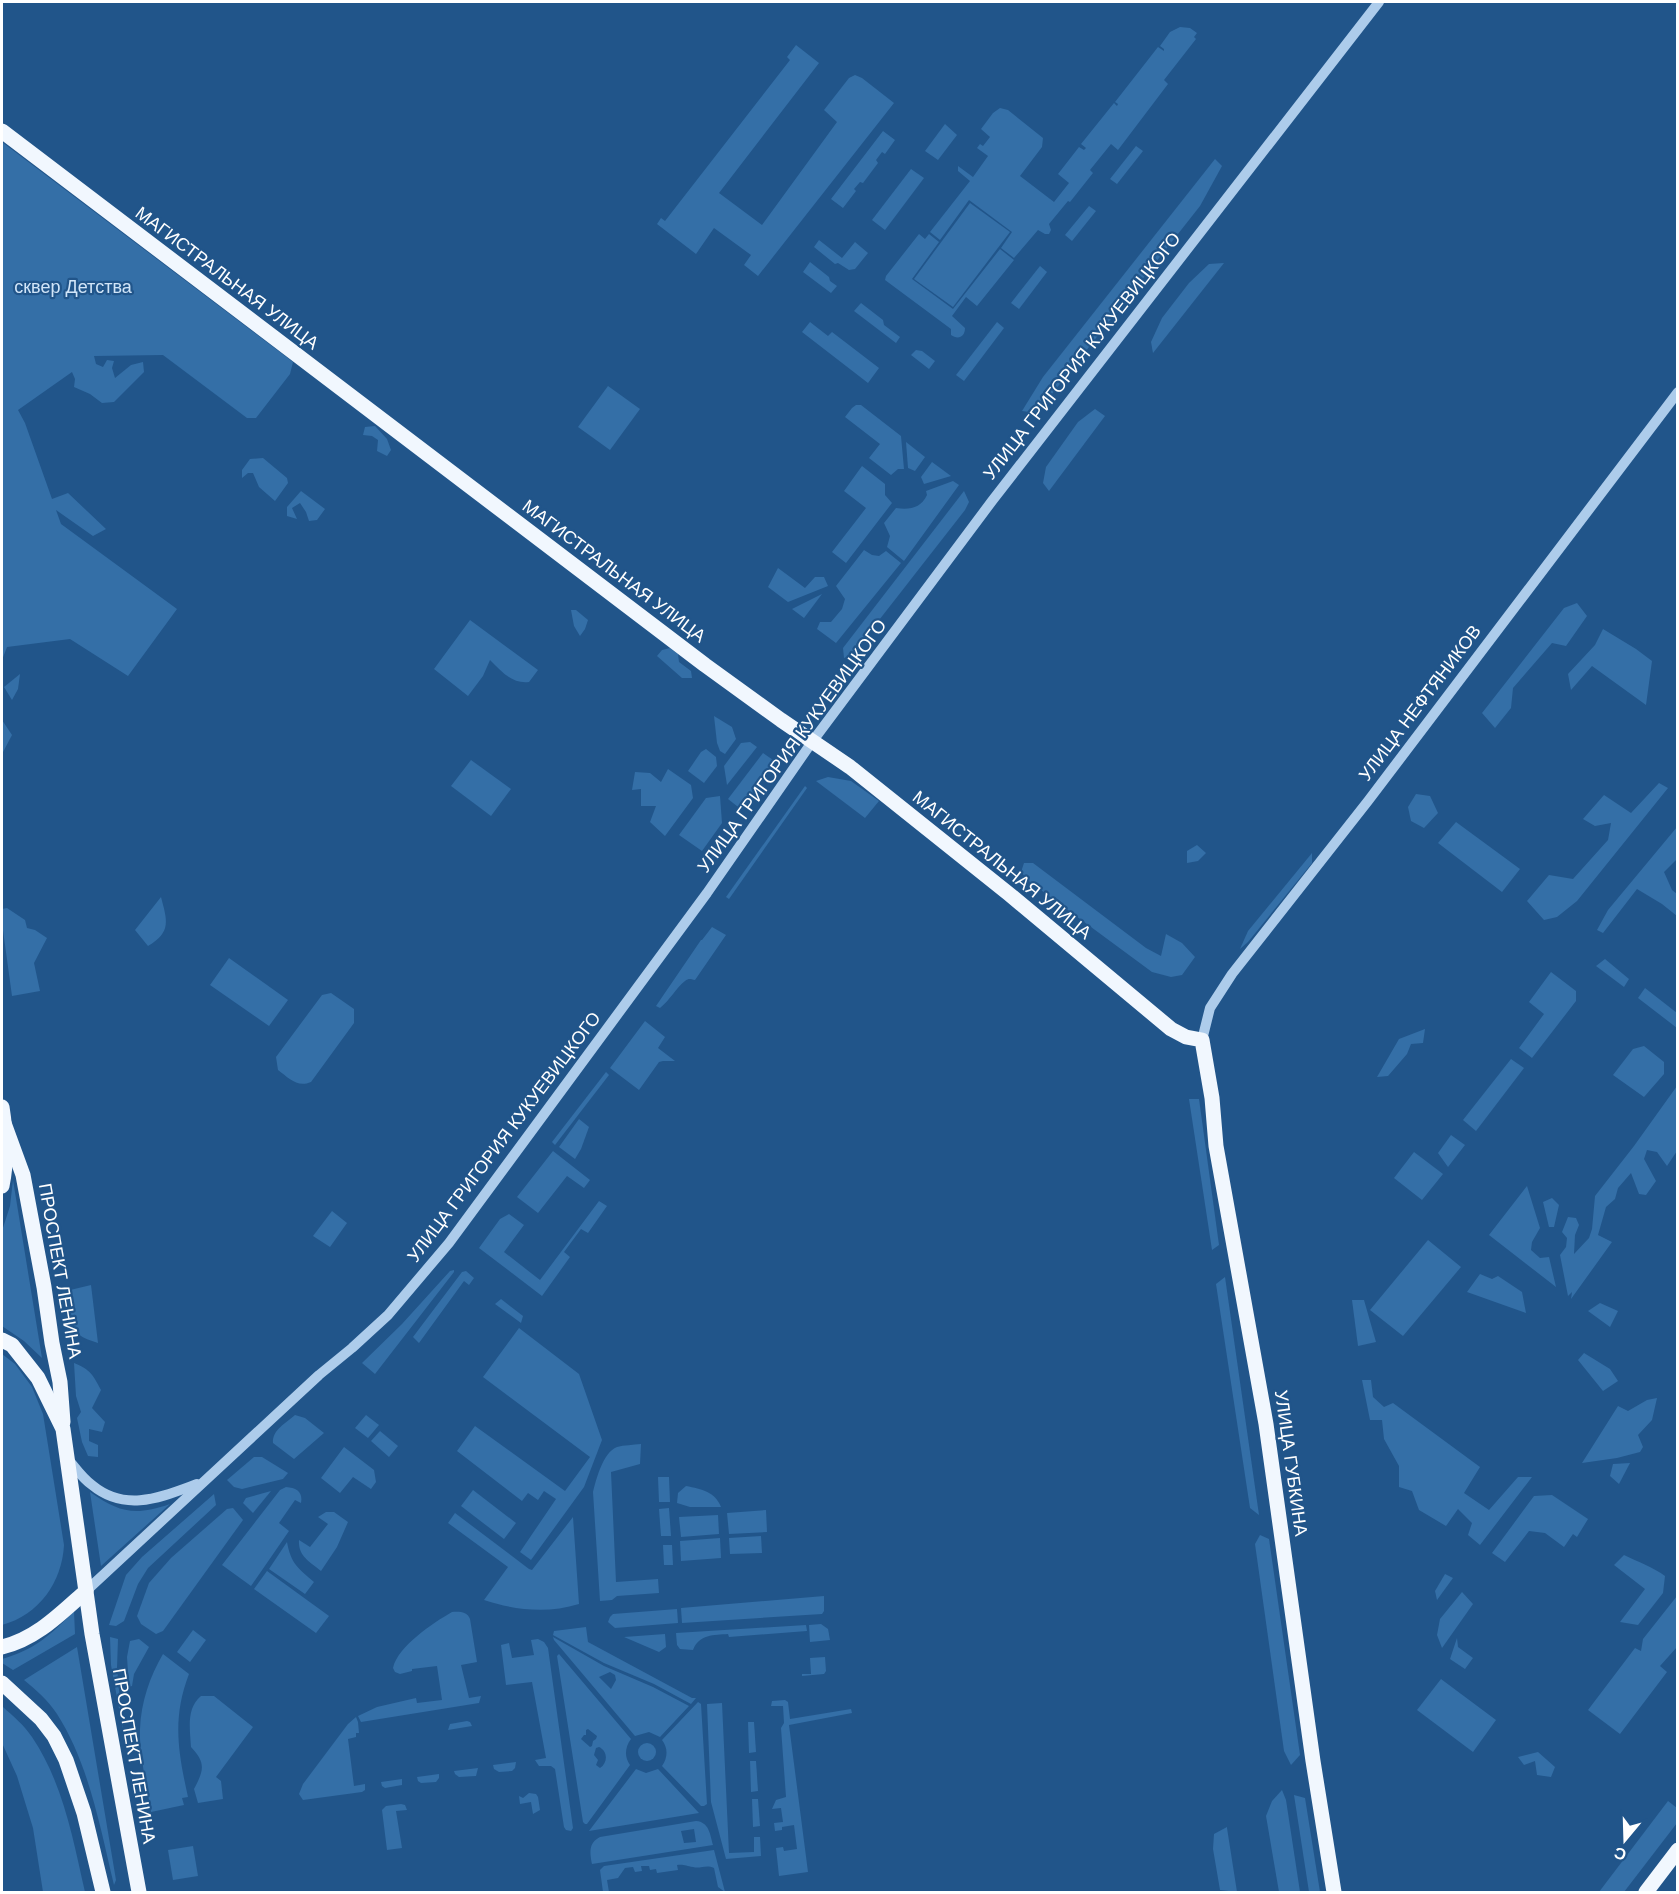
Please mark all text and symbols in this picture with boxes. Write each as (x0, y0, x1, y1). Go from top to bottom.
street label: МАГИСТРАЛЬНАЯ УЛИЦА (132, 203, 322, 353)
street label: УЛИЦА ГРИГОРИЯ КУКУЕВИЦКОГО (979, 229, 1185, 483)
park label: сквер Детства (14, 277, 133, 297)
street label: МАГИСТРАЛЬНАЯ УЛИЦА (519, 496, 709, 646)
street label: УЛИЦА ГРИГОРИЯ КУКУЕВИЦКОГО (693, 616, 891, 876)
street label: УЛИЦА НЕФТЯНИКОВ (1355, 621, 1485, 785)
street label: МАГИСТРАЛЬНАЯ УЛИЦА (909, 787, 1095, 943)
street label: УЛИЦА ГРИГОРИЯ КУКУЕВИЦКОГО (403, 1008, 605, 1266)
street label: ПРОСПЕКТ ЛЕНИНА (35, 1182, 85, 1360)
street label: УЛИЦА ГУБКИНА (1271, 1389, 1311, 1537)
street label: ПРОСПЕКТ ЛЕНИНА (109, 1667, 159, 1845)
north arrow (1595, 1810, 1655, 1870)
text: С (1612, 1844, 1629, 1864)

